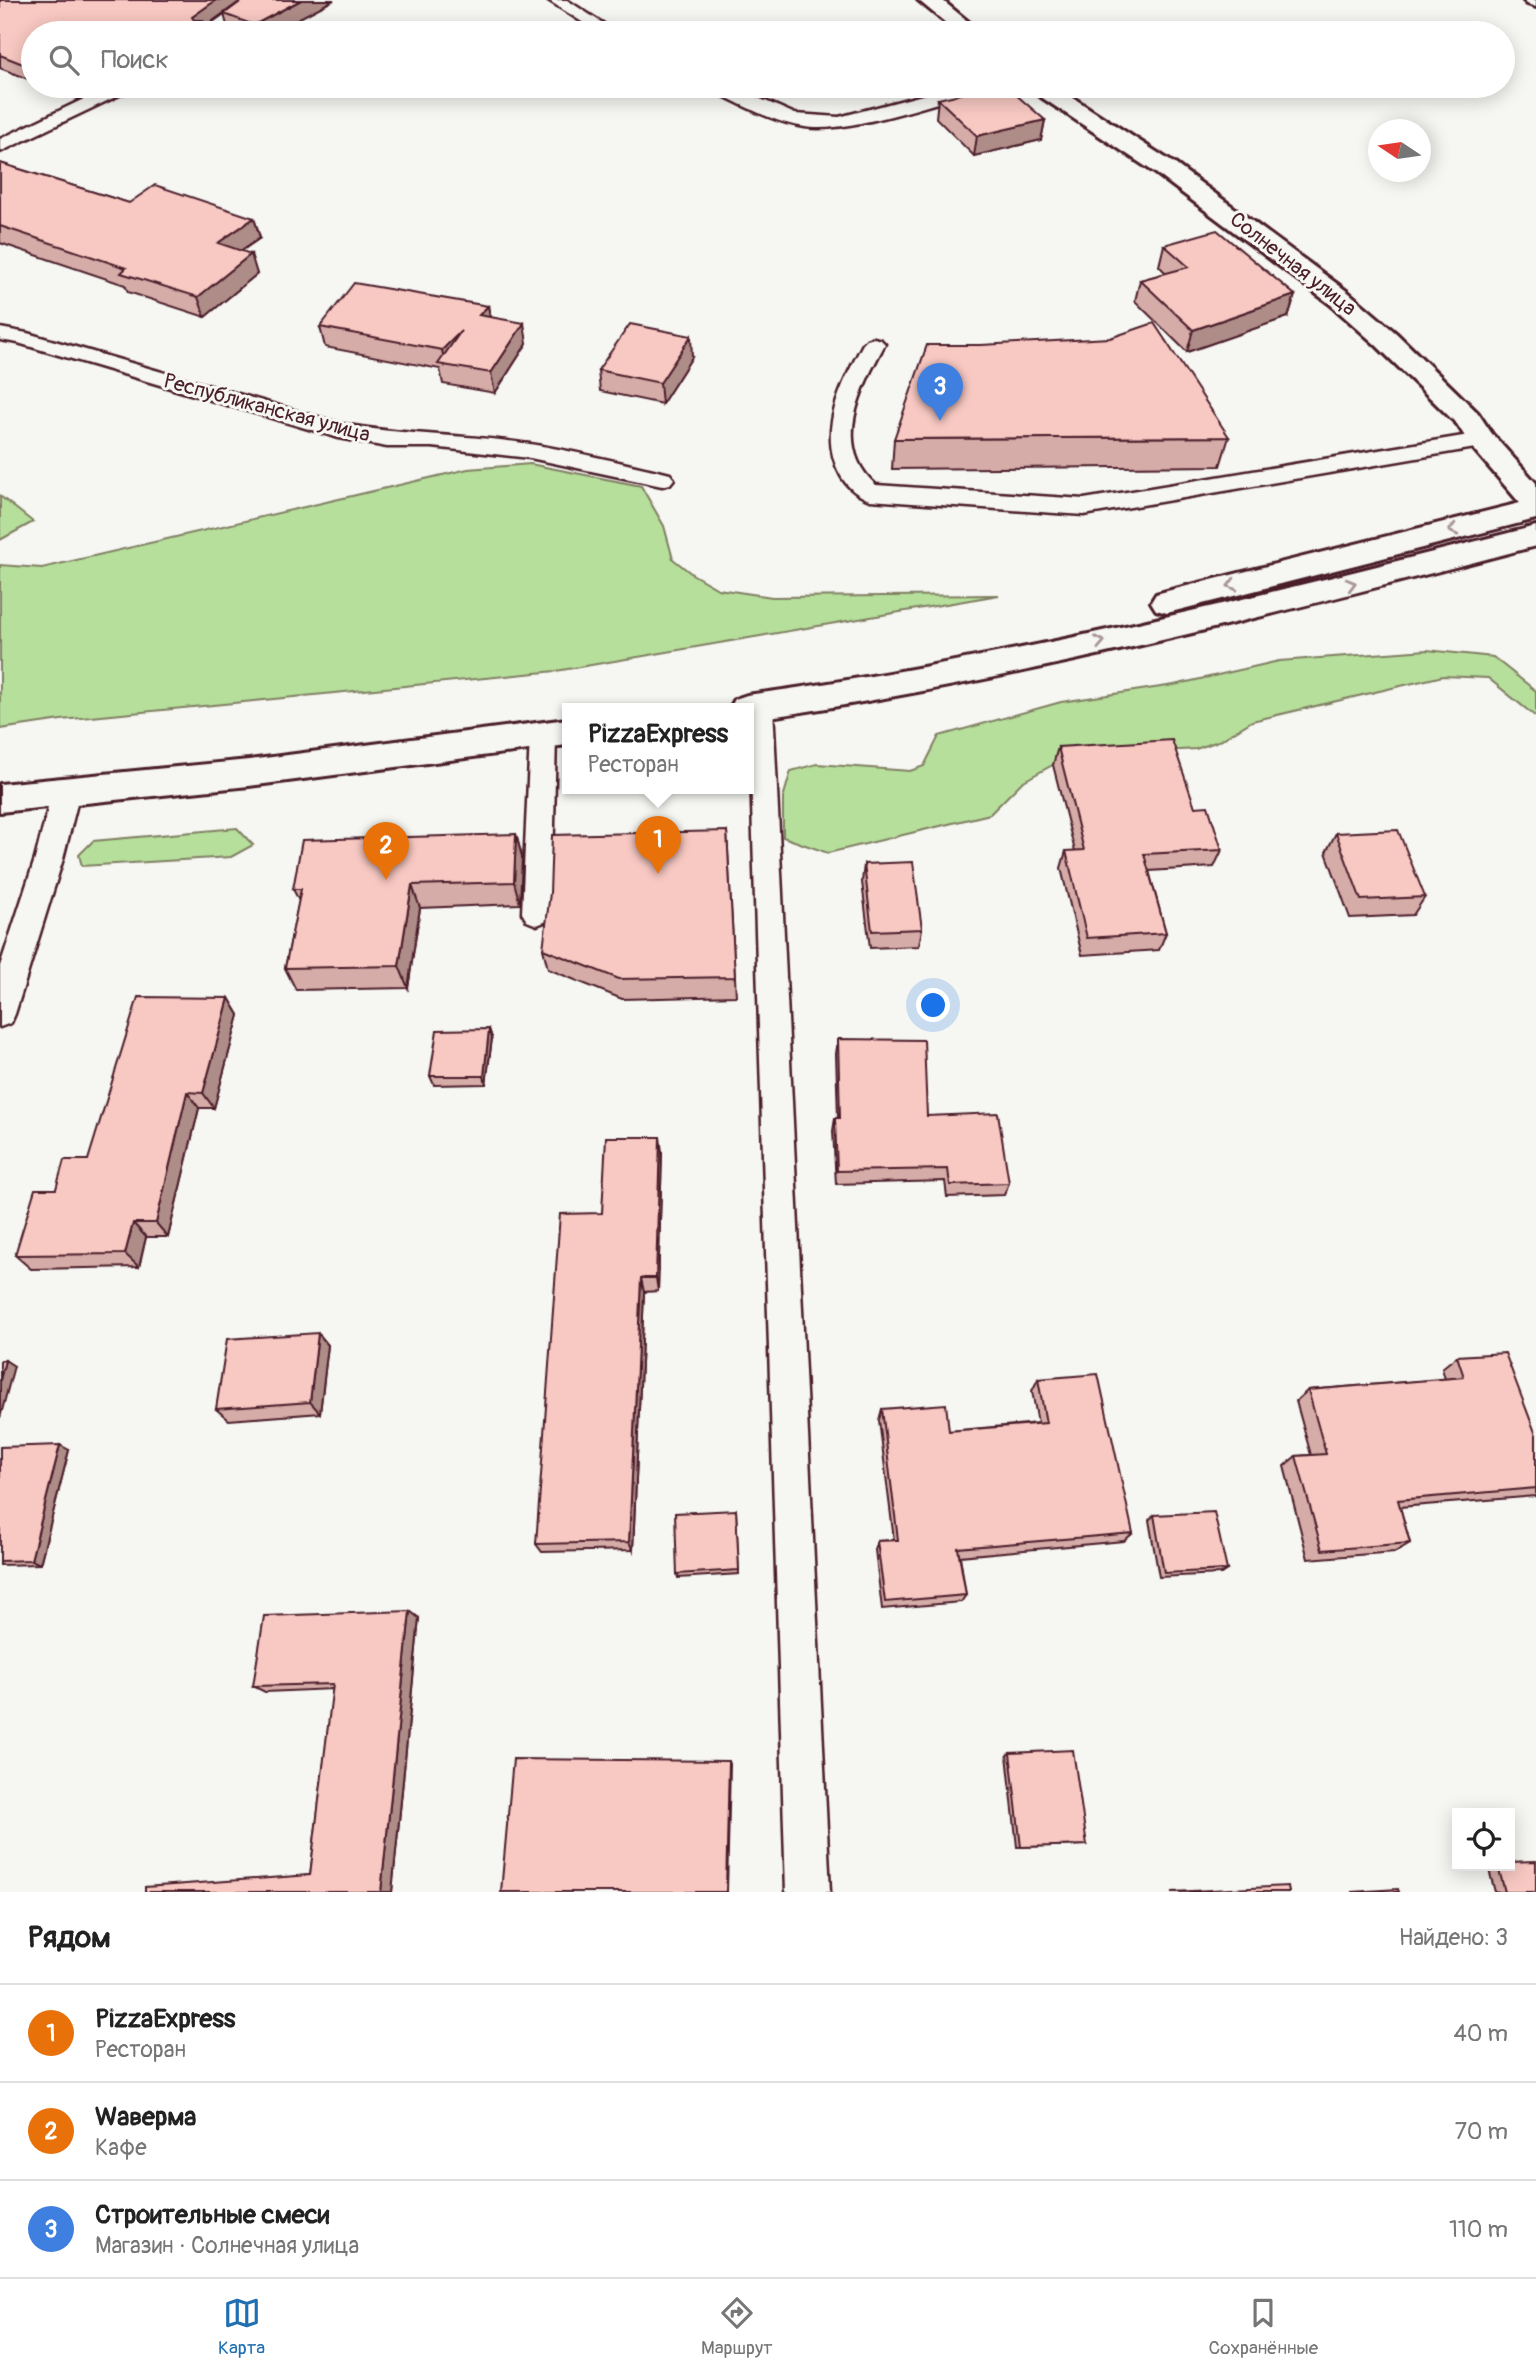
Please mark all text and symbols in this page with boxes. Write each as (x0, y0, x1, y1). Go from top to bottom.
search box (21, 21, 1515, 98)
icon: search (45, 41, 83, 79)
text: Поиск (101, 44, 169, 76)
north arrow (1368, 119, 1431, 182)
street label: Солнечная улица (1224, 206, 1362, 322)
pin: 3 (917, 363, 963, 421)
street label: Республиканская улица (161, 367, 373, 449)
one-way arrow (1447, 522, 1459, 536)
one-way arrow (1226, 577, 1238, 591)
one-way arrow (1345, 578, 1357, 593)
one-way arrow (1094, 636, 1106, 651)
popup (562, 703, 754, 794)
text: PizzaExpress (588, 718, 728, 750)
text: Ресторан (588, 750, 679, 779)
pin: 1 (635, 816, 681, 874)
pin: 2 (363, 822, 409, 880)
your location (916, 988, 950, 1022)
map controls (1452, 1808, 1515, 1871)
button: locate (1452, 1808, 1515, 1871)
text: Рядом (28, 1919, 111, 1956)
text: Найдено: 3 (1399, 1923, 1508, 1952)
text: PizzaExpress (95, 2003, 235, 2035)
text: 1 (47, 2019, 56, 2048)
text: 40 m (1454, 2019, 1508, 2048)
text: Ресторан (95, 2035, 186, 2064)
text: Wаверма (95, 2101, 196, 2133)
text: 2 (45, 2117, 57, 2146)
text: 70 m (1455, 2117, 1508, 2146)
text: Кафе (95, 2133, 147, 2162)
text: Строительные смеси (95, 2199, 329, 2231)
text: 3 (45, 2215, 57, 2244)
text: 110 m (1449, 2215, 1508, 2244)
text: Магазин · Солнечная улица (95, 2231, 359, 2260)
tab: Карта (218, 2294, 265, 2360)
tab: Маршрут (701, 2294, 773, 2360)
tab: Сохранённые (1208, 2294, 1318, 2360)

